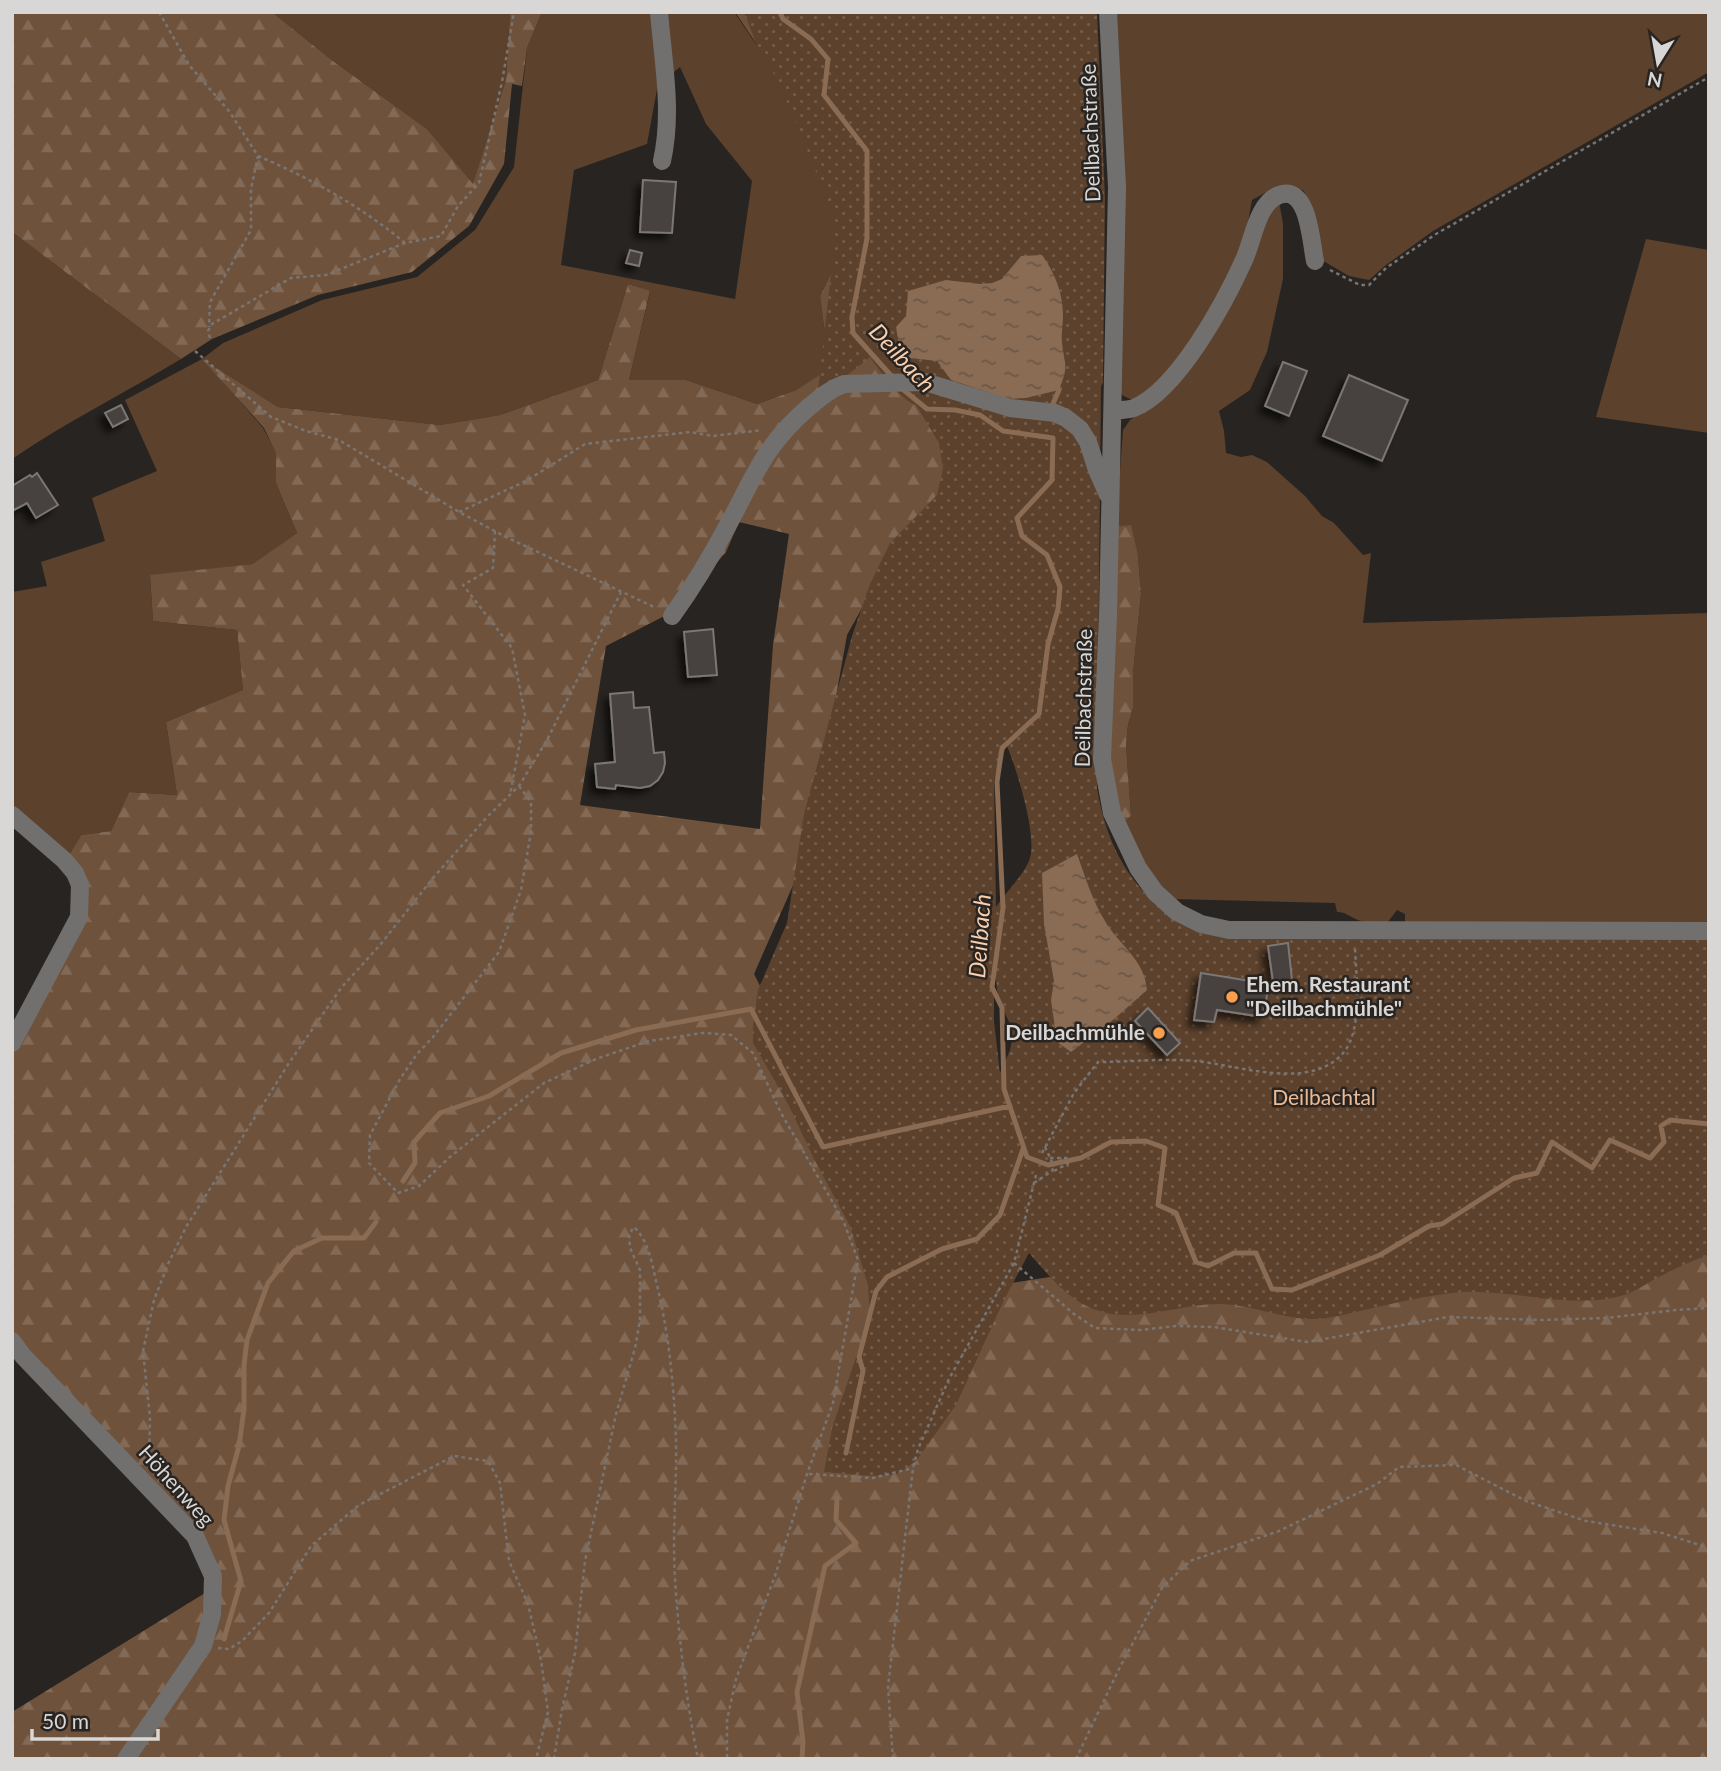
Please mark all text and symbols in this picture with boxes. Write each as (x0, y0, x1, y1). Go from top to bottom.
north arrow (1623, 28, 1693, 98)
street label: Deilbachstraße (1075, 63, 1104, 203)
text: N (1645, 67, 1664, 93)
water label: Deilbach (864, 317, 942, 398)
street label: Deilbachstraße (1069, 628, 1096, 768)
water label: Deilbach (962, 893, 996, 979)
place label: Ehem. Restaurant "Deilbachmühle" (1246, 971, 1410, 1020)
marker: Ehem. Restaurant "Deilbachmühle" (1224, 989, 1240, 1005)
place label: Deilbachmühle (1005, 1019, 1145, 1044)
marker: Deilbachmühle (1151, 1025, 1167, 1041)
park label: Deilbachtal (1272, 1084, 1376, 1109)
street label: Höhenweg (134, 1439, 220, 1531)
scale bar (32, 1698, 158, 1742)
text: 50 m (42, 1708, 89, 1733)

